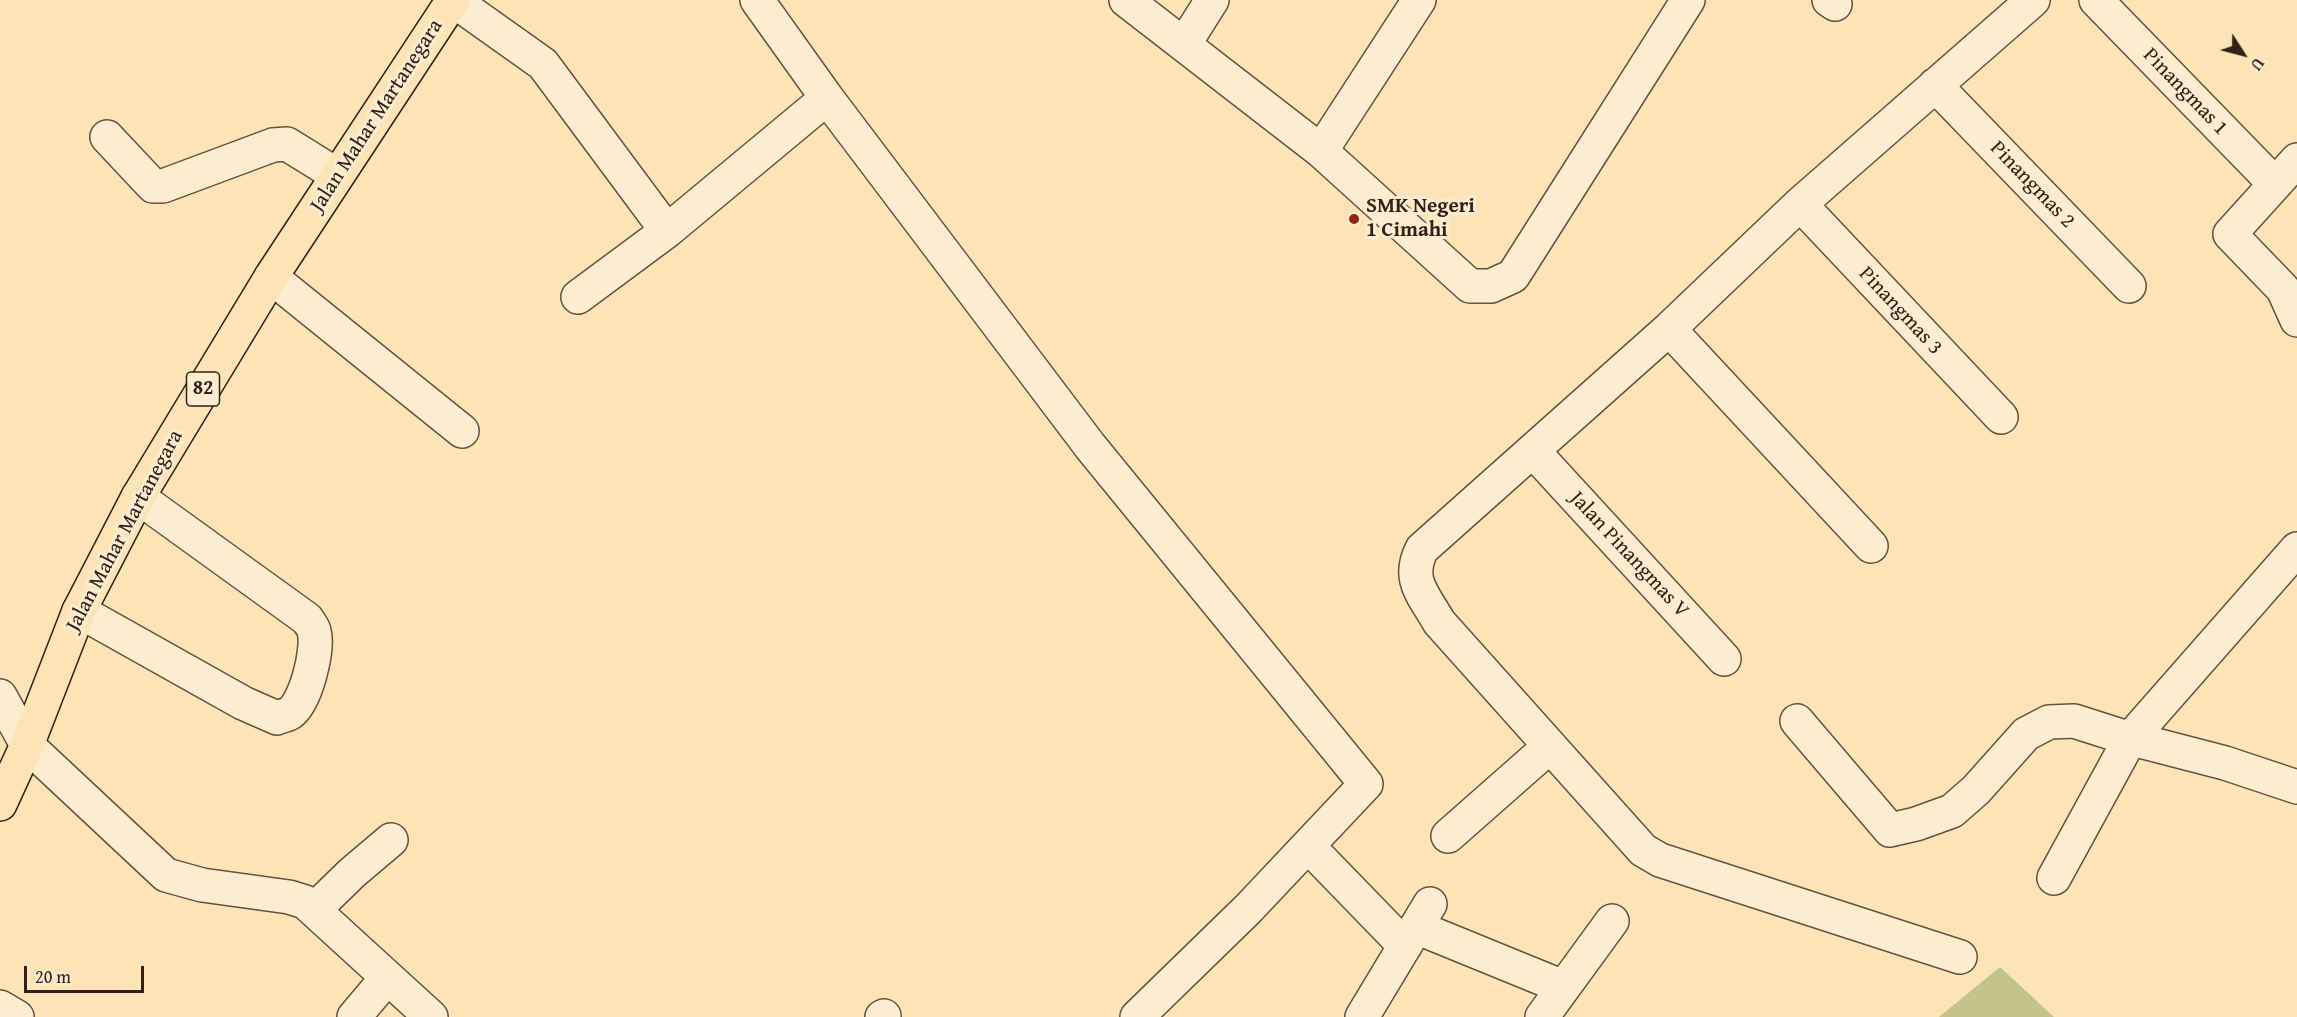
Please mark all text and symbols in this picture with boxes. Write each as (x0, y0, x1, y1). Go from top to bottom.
street label: Jalan Mahar Martanegara (305, 15, 449, 217)
north arrow (2213, 24, 2273, 84)
street label: Pinangmas 1 (2137, 43, 2233, 141)
text: U (2245, 53, 2270, 76)
street label: Pinangmas 2 (1984, 136, 2080, 234)
place label: SMK Negeri 1 Cimahi (1366, 194, 1475, 244)
marker: SMK Negeri 1 Cimahi (1347, 212, 1361, 226)
street label: Pinangmas 3 (1853, 262, 1947, 360)
road number: 82 (186, 372, 220, 406)
street label: Jalan Mahar Martanegara (61, 426, 189, 636)
street label: Jalan Pinangmas V (1564, 487, 1694, 623)
scale bar (27, 954, 147, 992)
text: 20 m (35, 963, 71, 990)

